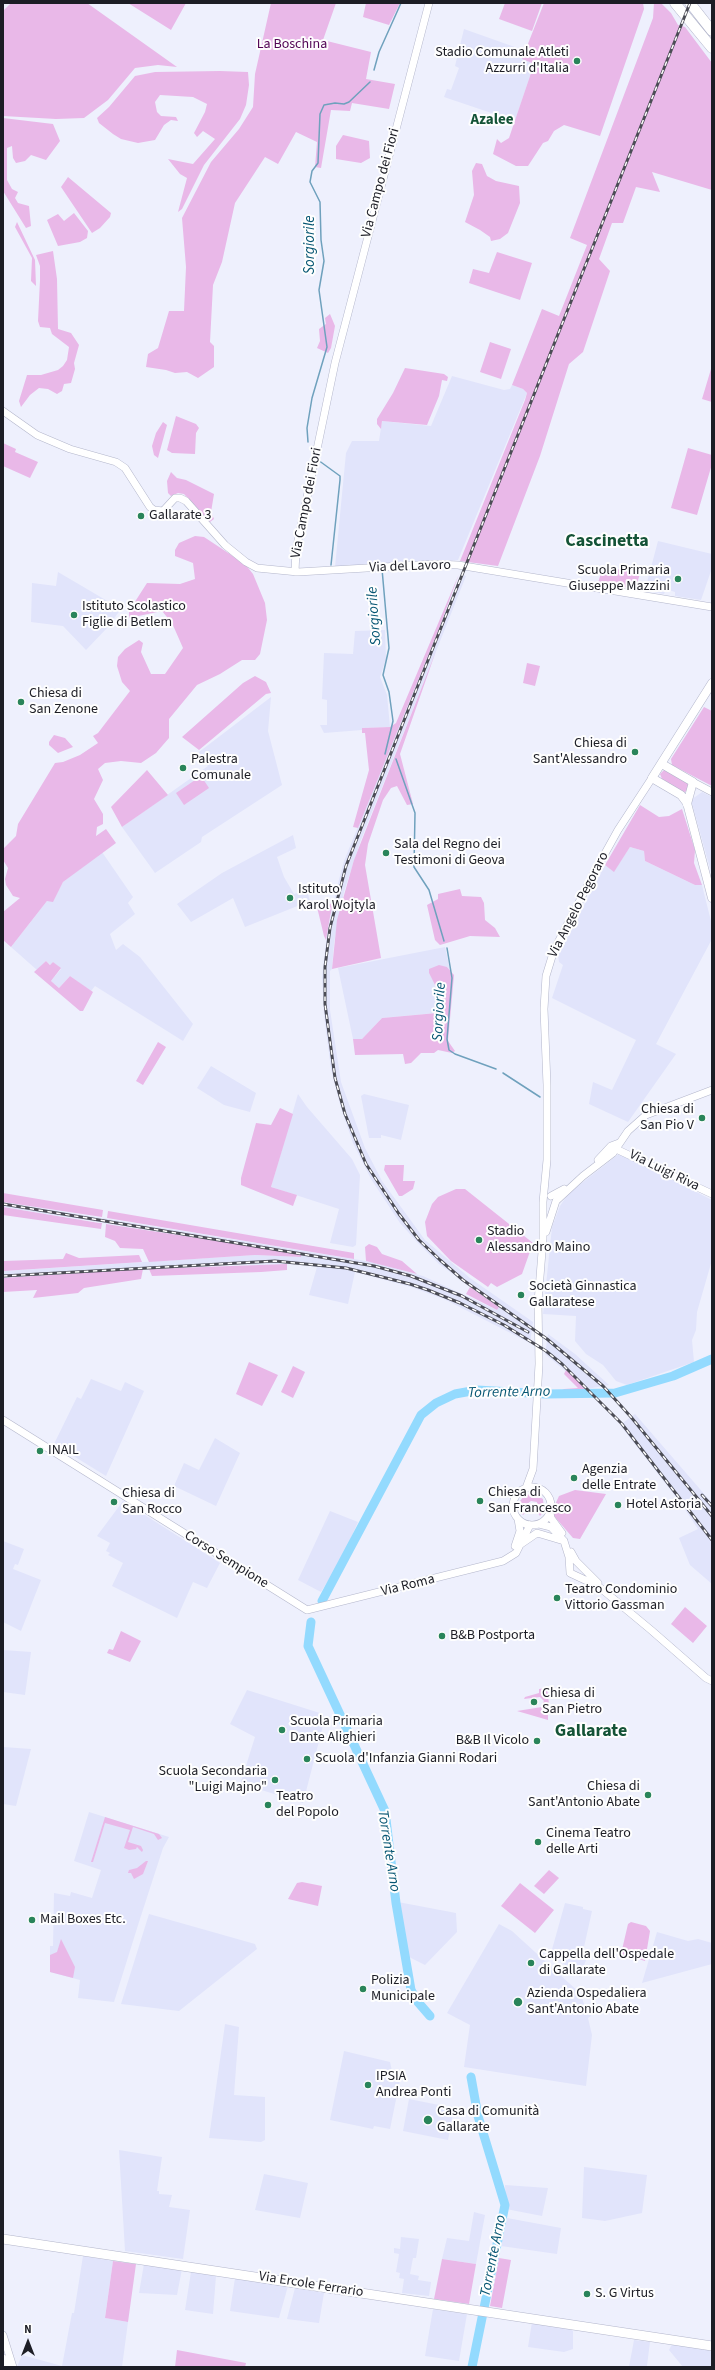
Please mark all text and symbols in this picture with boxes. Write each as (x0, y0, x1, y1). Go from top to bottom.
park label: La Boschina (257, 37, 327, 53)
place label: Stadio Comunale Atleti Azzurri d'Italia (435, 45, 569, 78)
marker: Stadio Comunale Atleti Azzurri d'Italia (572, 56, 582, 66)
district label: Azalee (470, 112, 514, 130)
street label: Via Campo dei Fiori (358, 126, 404, 240)
water label: Sorgiorile (302, 215, 320, 275)
street label: Via Campo dei Fiori (288, 446, 326, 560)
place label: Gallarate 3 (149, 508, 212, 524)
marker: Gallarate 3 (136, 511, 146, 521)
district label: Cascinetta (565, 531, 649, 553)
street label: Via del Lavoro (369, 557, 451, 577)
place label: Scuola Primaria Giuseppe Mazzini (569, 563, 670, 596)
marker: Scuola Primaria Giuseppe Mazzini (673, 574, 683, 584)
water label: Sorgiorile (364, 586, 386, 646)
place label: Istituto Scolastico Figlie di Betlem (82, 599, 186, 632)
marker: Istituto Scolastico Figlie di Betlem (69, 610, 79, 620)
place label: Chiesa di San Zenone (29, 686, 98, 718)
marker: Chiesa di San Zenone (16, 697, 26, 707)
place label: Chiesa di Sant'Alessandro (533, 736, 627, 768)
marker: Chiesa di Sant'Alessandro (630, 747, 640, 757)
place label: Palestra Comunale (191, 752, 251, 784)
marker: Palestra Comunale (178, 763, 188, 773)
place label: Sala del Regno dei Testimoni di Geova (394, 837, 505, 870)
marker: Sala del Regno dei Testimoni di Geova (381, 848, 391, 858)
street label: Via Angelo Pegoraro (545, 849, 613, 961)
place label: Istituto Karol Wojtyla (298, 882, 376, 914)
marker: Istituto Karol Wojtyla (285, 893, 295, 903)
water label: Sorgiorile (429, 982, 451, 1042)
place label: Chiesa di San Pio V (640, 1102, 694, 1134)
marker: Chiesa di San Pio V (697, 1113, 707, 1123)
street label: Via Luigi Riva (626, 1147, 702, 1195)
place label: Stadio Alessandro Maino (487, 1224, 590, 1256)
marker: Stadio Alessandro Maino (474, 1235, 484, 1245)
place label: Società Ginnastica Gallaratese (529, 1279, 637, 1312)
marker: Società Ginnastica Gallaratese (516, 1290, 526, 1300)
water label: Torrente Arno (467, 1383, 551, 1403)
place label: INAIL (48, 1443, 79, 1459)
marker: INAIL (35, 1446, 45, 1456)
place label: Agenzia delle Entrate (582, 1462, 656, 1494)
marker: Agenzia delle Entrate (569, 1473, 579, 1483)
place label: Chiesa di San Francesco (488, 1485, 571, 1518)
place label: Chiesa di San Rocco (122, 1486, 182, 1518)
marker: Chiesa di San Francesco (475, 1496, 485, 1506)
marker: Chiesa di San Rocco (109, 1497, 119, 1507)
place label: Hotel Astoria (626, 1497, 701, 1513)
marker: Hotel Astoria (613, 1500, 623, 1510)
street label: Corso Sempione (181, 1527, 271, 1593)
street label: Via Roma (379, 1571, 437, 1601)
place label: Teatro Condominio Vittorio Gassman (565, 1582, 677, 1614)
marker: Teatro Condominio Vittorio Gassman (552, 1593, 562, 1603)
place label: B&B Postporta (450, 1628, 535, 1644)
marker: B&B Postporta (437, 1631, 447, 1641)
place label: Chiesa di San Pietro (542, 1686, 602, 1718)
marker: Chiesa di San Pietro (529, 1697, 539, 1707)
place label: Scuola Primaria Dante Alighieri (290, 1714, 383, 1746)
district label: Gallarate (555, 1721, 627, 1743)
marker: Scuola Primaria Dante Alighieri (277, 1725, 287, 1735)
place label: B&B Il Vicolo (456, 1733, 529, 1749)
marker: B&B Il Vicolo (532, 1736, 542, 1746)
place label: Scuola d'Infanzia Gianni Rodari (315, 1751, 497, 1767)
marker: Scuola d'Infanzia Gianni Rodari (302, 1754, 312, 1764)
place label: Scuola Secondaria "Luigi Majno" (159, 1764, 267, 1796)
marker: Scuola Secondaria "Luigi Majno" (270, 1775, 280, 1785)
place label: Chiesa di Sant'Antonio Abate (528, 1779, 640, 1812)
place label: Teatro del Popolo (276, 1789, 339, 1822)
marker: Chiesa di Sant'Antonio Abate (643, 1790, 653, 1800)
marker: Teatro del Popolo (263, 1800, 273, 1810)
water label: Torrente Arno (373, 1809, 403, 1893)
place label: Cinema Teatro delle Arti (546, 1826, 631, 1858)
marker: Cinema Teatro delle Arti (533, 1837, 543, 1847)
place label: Mail Boxes Etc. (40, 1912, 126, 1928)
marker: Mail Boxes Etc. (27, 1915, 37, 1925)
place label: Cappella dell'Ospedale di Gallarate (539, 1947, 674, 1980)
marker: Cappella dell'Ospedale di Gallarate (526, 1958, 536, 1968)
place label: Polizia Municipale (371, 1973, 435, 2006)
marker: Polizia Municipale (358, 1984, 368, 1994)
place label: Azienda Ospedaliera Sant'Antonio Abate (527, 1986, 646, 2018)
marker: Azienda Ospedaliera Sant'Antonio Abate (512, 1996, 524, 2008)
place label: IPSIA Andrea Ponti (376, 2069, 451, 2102)
marker: IPSIA Andrea Ponti (363, 2080, 373, 2090)
place label: Casa di Comunità Gallarate (437, 2104, 539, 2136)
marker: Casa di Comunità Gallarate (422, 2114, 434, 2126)
water label: Torrente Arno (477, 2214, 511, 2298)
street label: Via Ercole Ferrario (258, 2268, 364, 2302)
place label: S. G Virtus (595, 2286, 654, 2302)
marker: S. G Virtus (582, 2289, 592, 2299)
north arrow (8, 2322, 48, 2362)
text: N (24, 2322, 32, 2337)

